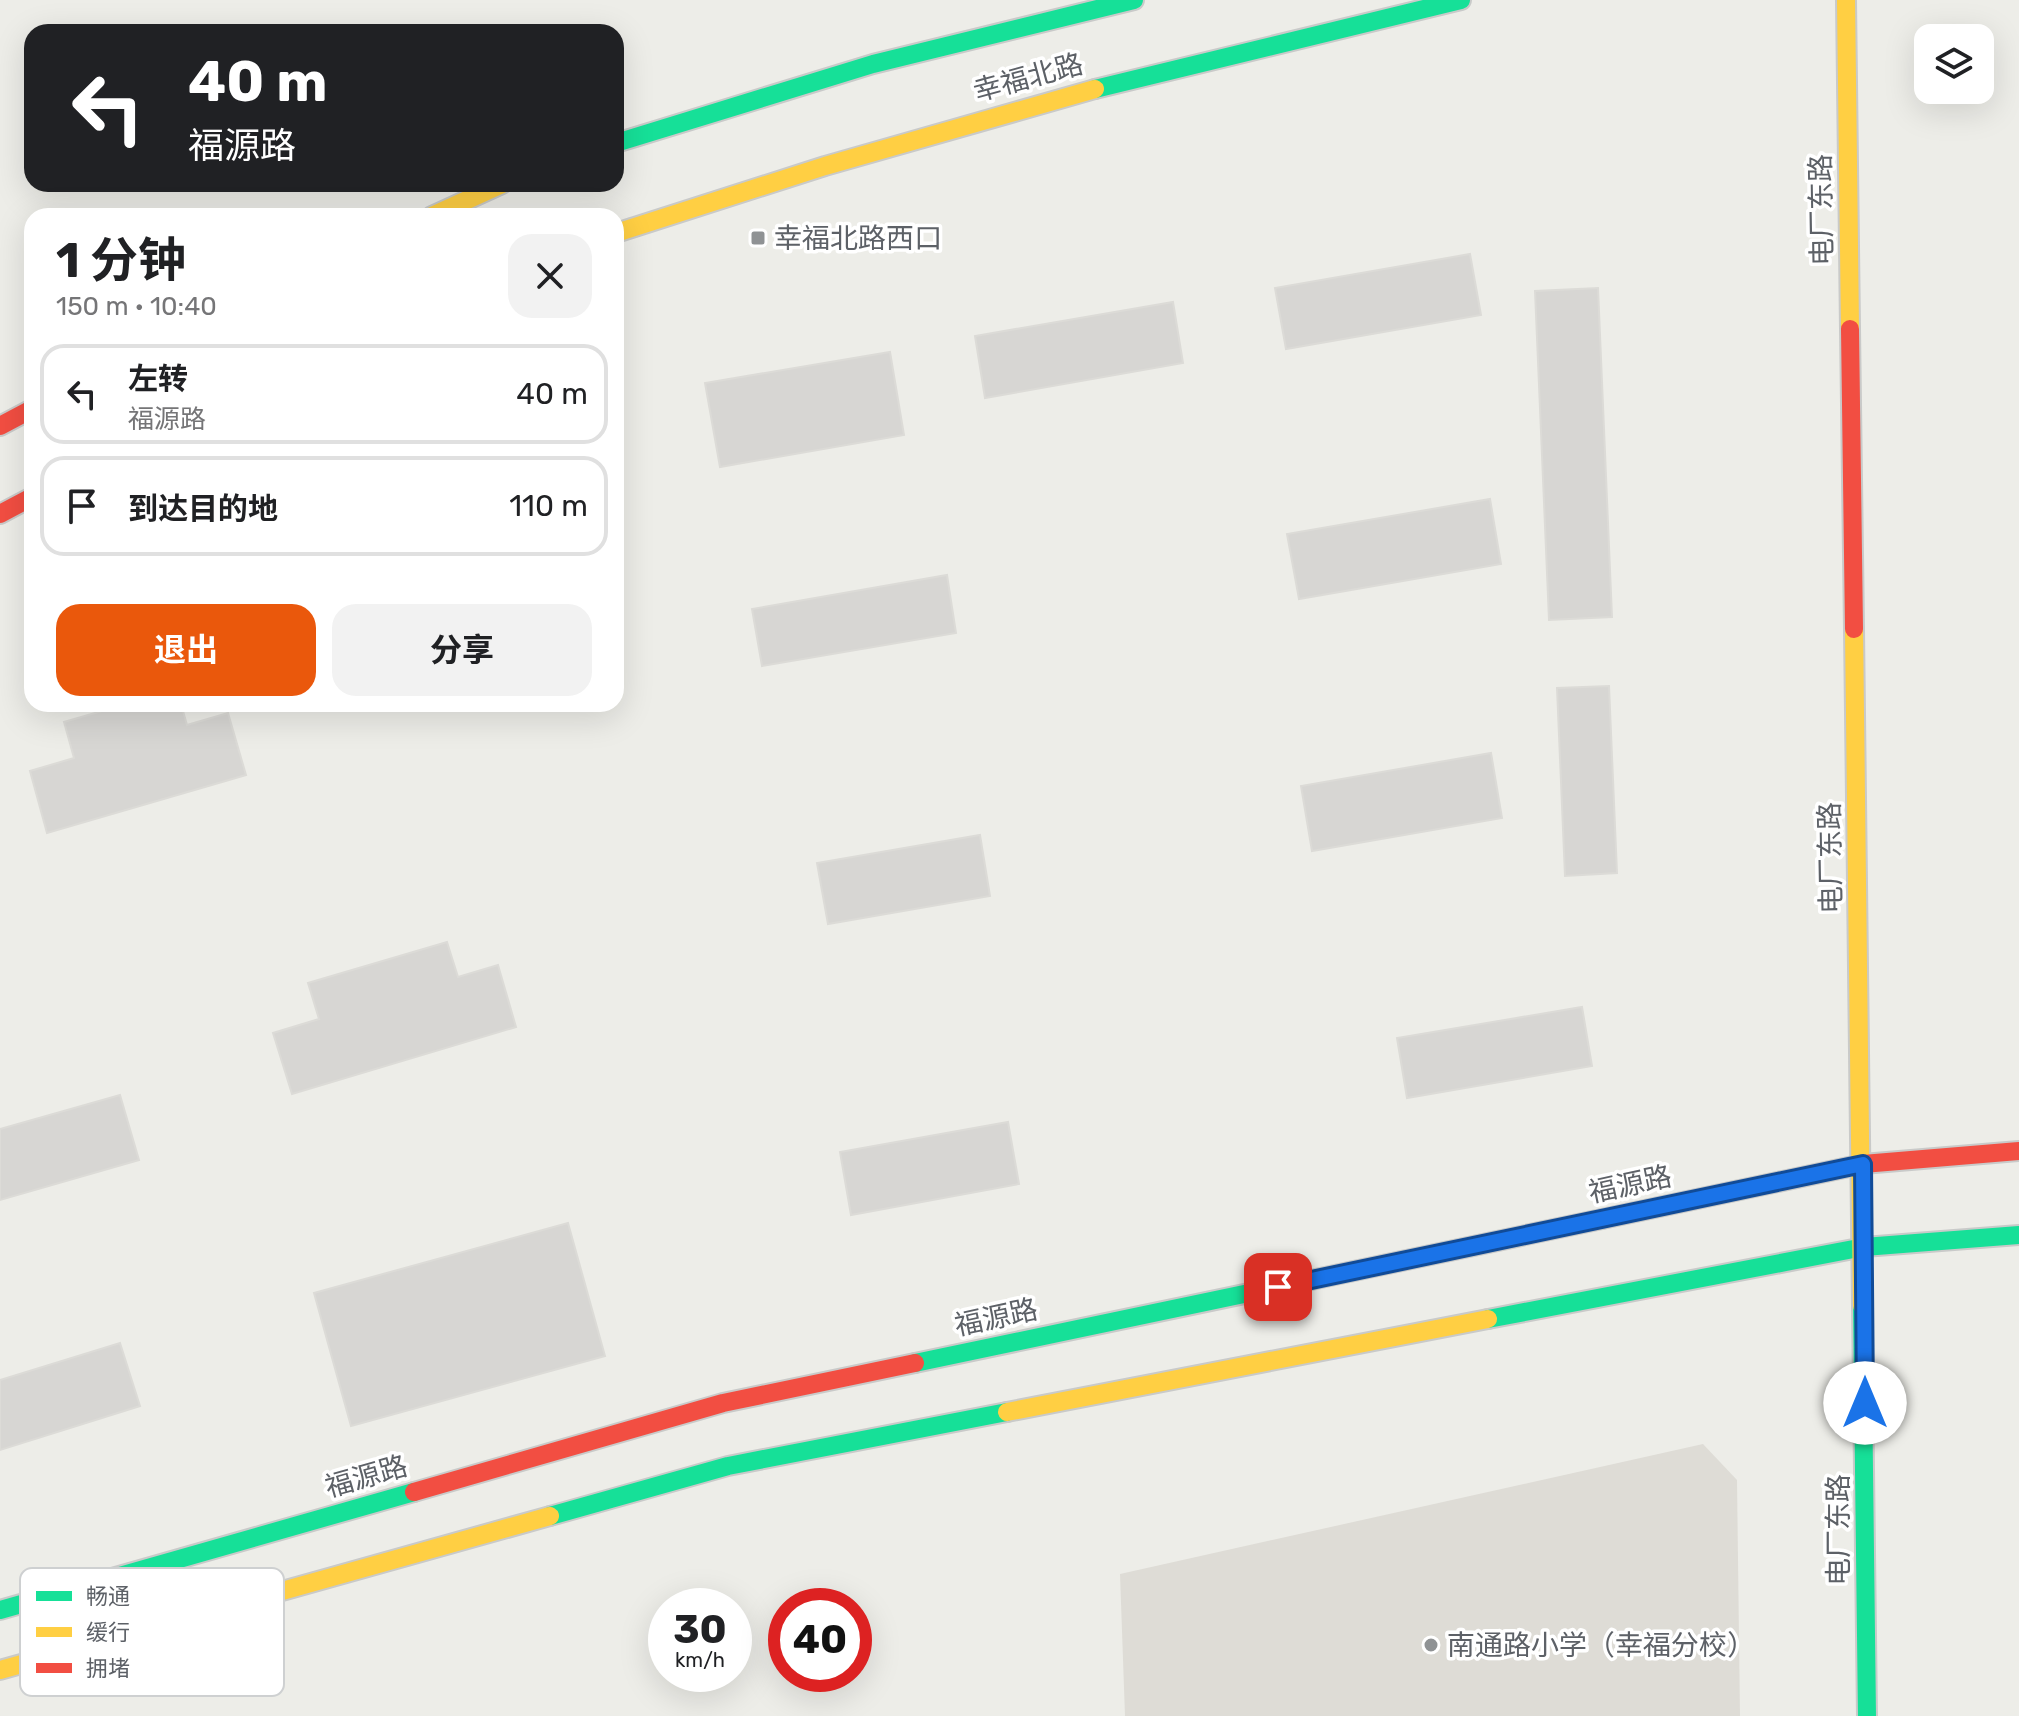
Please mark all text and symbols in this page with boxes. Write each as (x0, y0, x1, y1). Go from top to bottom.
map controls (1914, 24, 1994, 104)
button: layers (1914, 24, 1994, 104)
street label: 幸福北路 (970, 47, 1086, 108)
text: 40 m (188, 49, 328, 115)
icon: left (56, 56, 160, 160)
text: 福源路 (188, 124, 296, 167)
street label: 电厂东路 (1804, 154, 1839, 266)
place label: 幸福北路西口 (774, 222, 942, 255)
marker: 幸福北路西口 (749, 229, 767, 247)
text: 1 分钟 (56, 232, 186, 289)
button: close (508, 234, 592, 318)
text: 150 m · 10:40 (56, 291, 217, 322)
text: 左转 (128, 361, 188, 397)
icon: left (60, 372, 104, 416)
text: 40 m (516, 376, 588, 412)
text: 福源路 (128, 404, 206, 435)
icon: arrive (60, 484, 104, 528)
text: 110 m (509, 488, 588, 524)
text: 到达目的地 (128, 491, 278, 527)
button: 退出 (56, 604, 316, 696)
button: 分享 (332, 604, 592, 696)
street label: 电厂东路 (1813, 802, 1848, 914)
street label: 福源路 (1586, 1160, 1675, 1209)
pin (1244, 1253, 1312, 1321)
icon: arrive (1256, 1265, 1300, 1309)
street label: 福源路 (952, 1293, 1041, 1342)
position arrow (1823, 1361, 1907, 1445)
street label: 福源路 (321, 1449, 411, 1504)
street label: 电厂东路 (1822, 1474, 1855, 1586)
legend (20, 1568, 284, 1696)
text: 畅通 (86, 1583, 130, 1610)
speed limit sign: 40 (768, 1588, 872, 1692)
text: 30 (673, 1606, 727, 1653)
text: 缓行 (86, 1619, 130, 1646)
place label: 南通路小学（幸福分校） (1447, 1629, 1755, 1662)
marker: 南通路小学（幸福分校） (1422, 1636, 1440, 1654)
text: km/h (675, 1648, 725, 1672)
text: 拥堵 (86, 1655, 130, 1682)

